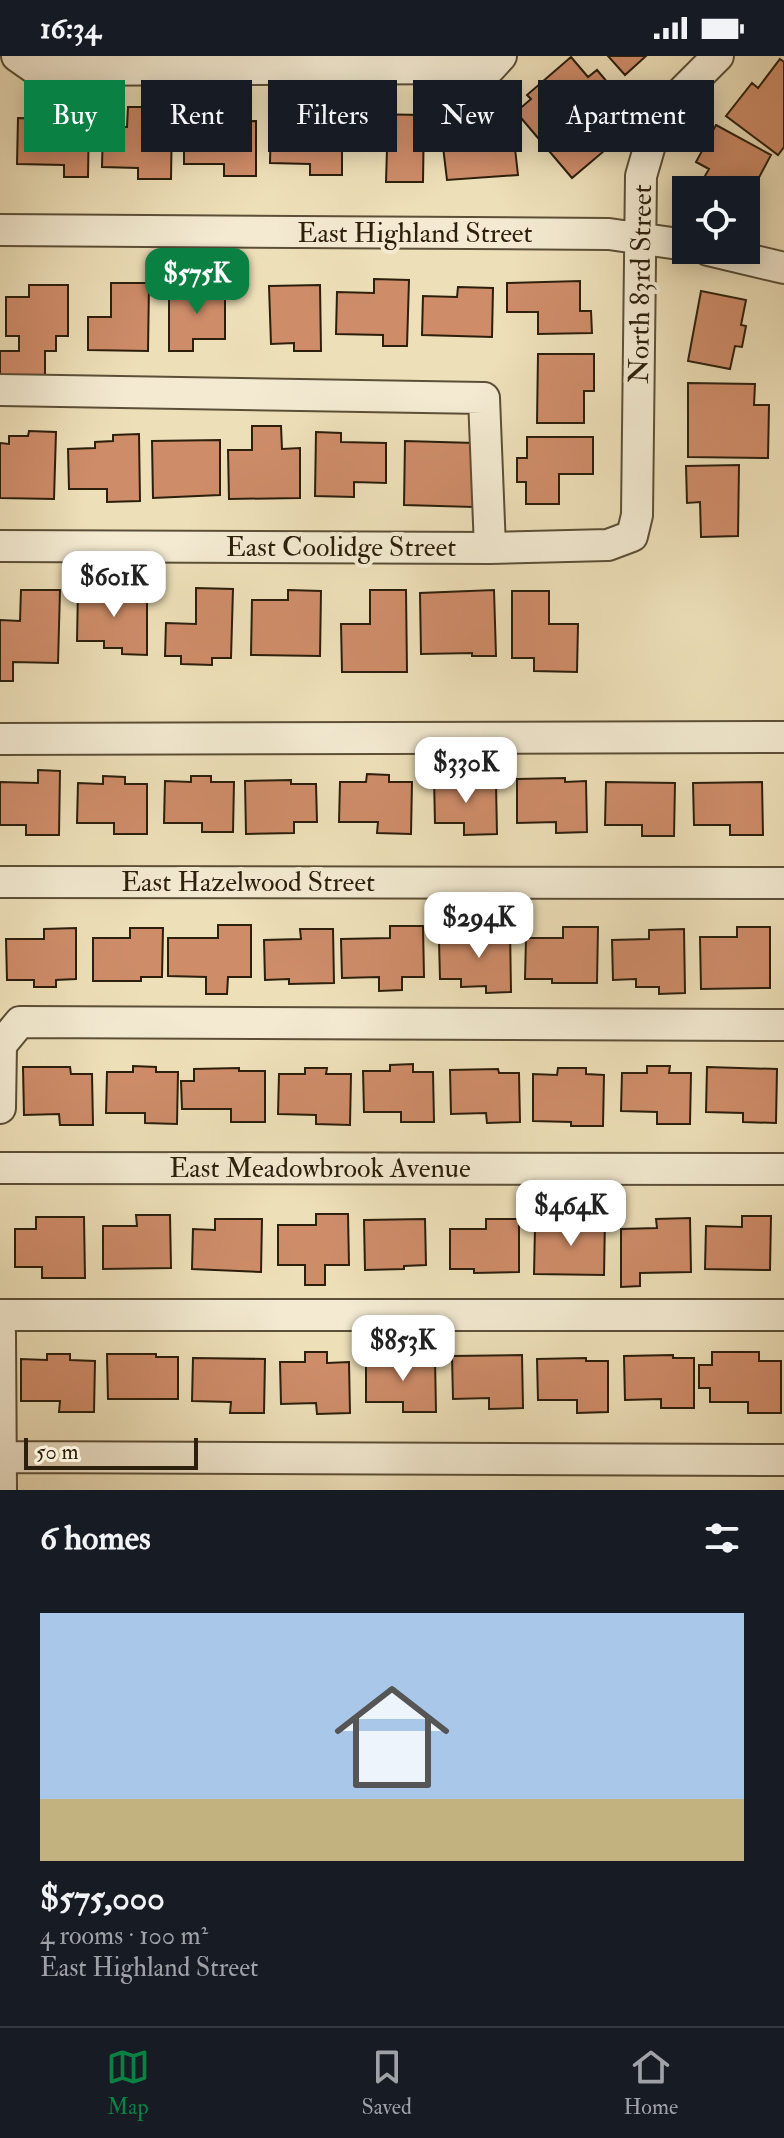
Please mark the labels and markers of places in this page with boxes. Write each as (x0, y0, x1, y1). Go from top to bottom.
pin: $575K (141, 248, 253, 316)
pin: $601K (58, 551, 170, 619)
pin: $330K (410, 737, 522, 805)
pin: $294K (423, 892, 535, 960)
pin: $464K (515, 1180, 627, 1248)
pin: $853K (347, 1315, 459, 1383)

